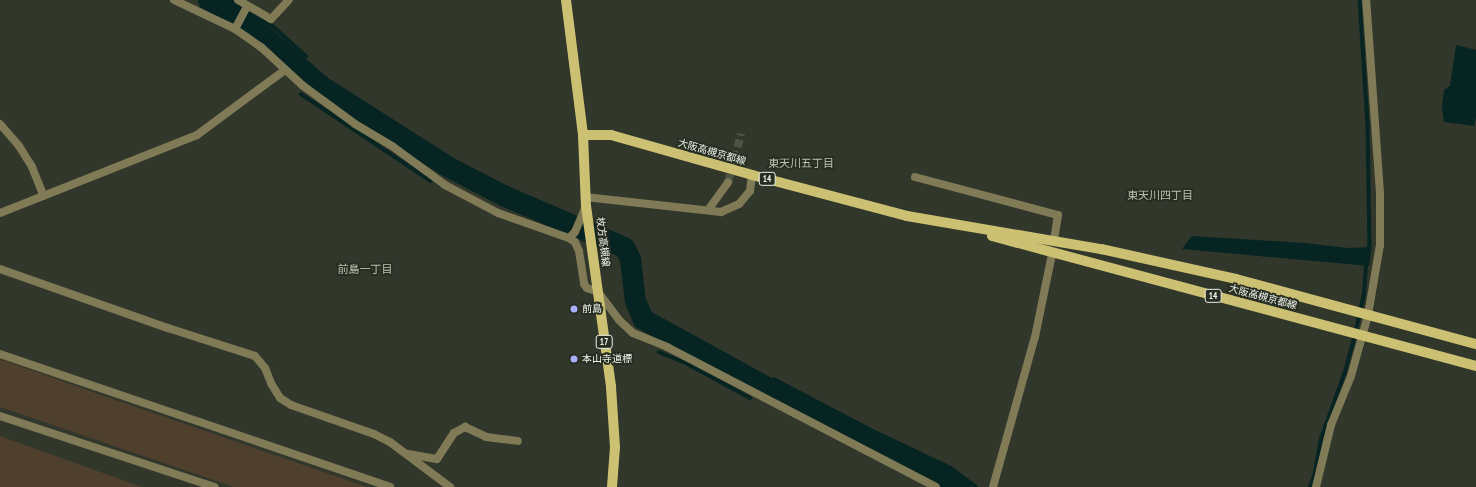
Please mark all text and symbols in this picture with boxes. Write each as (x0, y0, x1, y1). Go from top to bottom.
street label: 大阪高槻京都線 (677, 137, 747, 167)
district label: 東天川五丁目 (768, 156, 834, 170)
road number: 14 (758, 172, 776, 186)
district label: 東天川四丁目 (1127, 188, 1193, 202)
street label: 枚方高槻線 (594, 216, 612, 268)
district label: 前島一丁目 (338, 262, 392, 276)
street label: 大阪高槻京都線 (1228, 282, 1298, 312)
road number: 14 (1204, 289, 1222, 303)
place label: 前島 (582, 303, 602, 315)
marker: 前島 (569, 304, 579, 314)
road number: 17 (595, 335, 613, 349)
place label: 本山寺道標 (582, 353, 632, 365)
marker: 本山寺道標 (569, 354, 579, 364)

